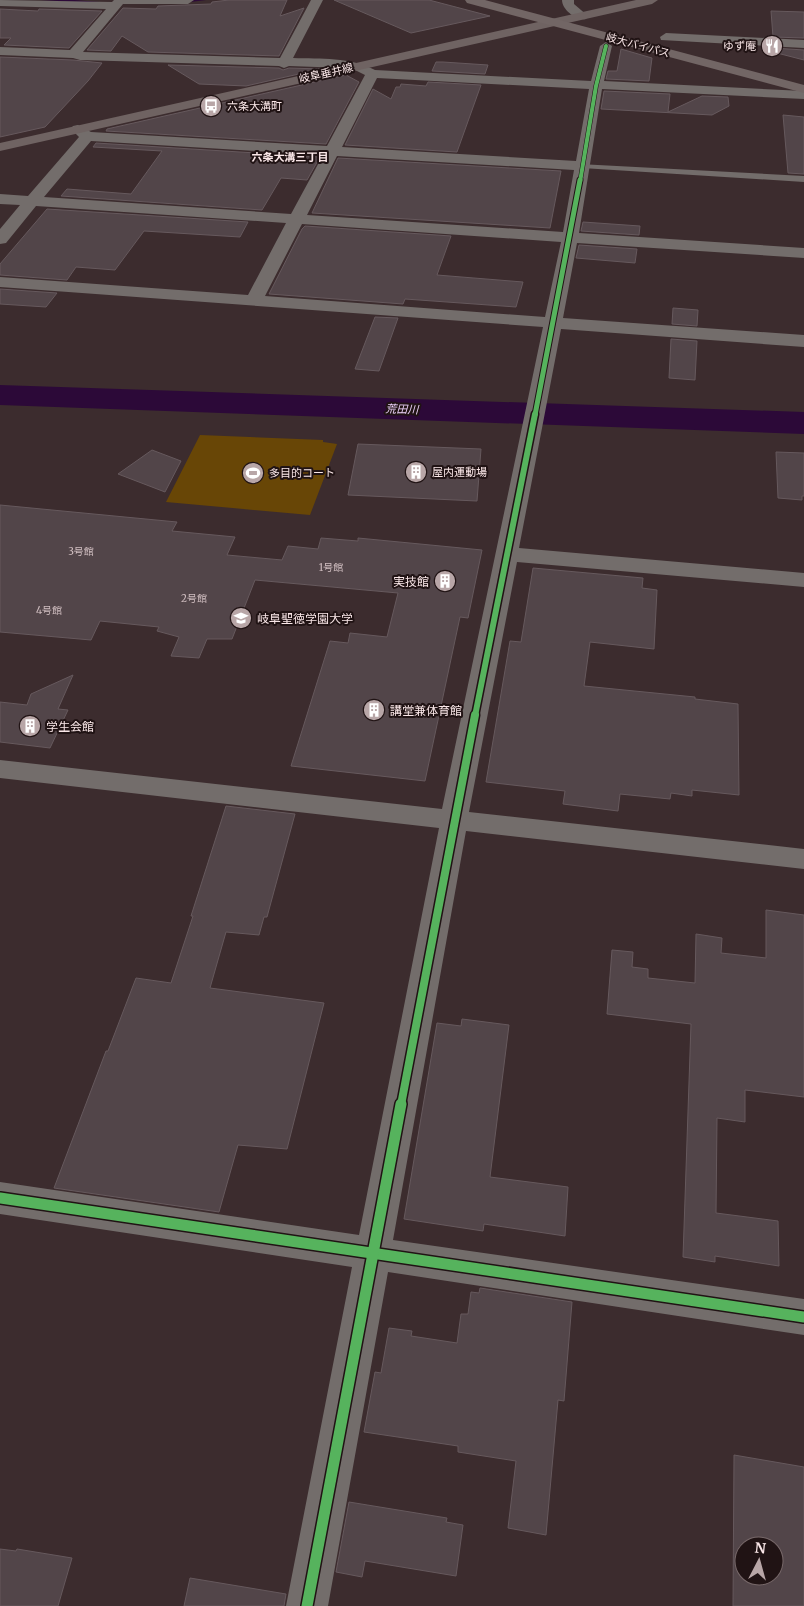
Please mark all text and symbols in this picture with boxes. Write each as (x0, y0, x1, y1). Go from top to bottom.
street label: 岐大バイパス (604, 30, 672, 60)
restaurant icon: ゆず庵 (760, 34, 784, 58)
place label: ゆず庵 (723, 39, 756, 53)
street label: 岐阜垂井線 (298, 60, 354, 86)
bus stop icon: 六条大溝町 (199, 94, 223, 118)
place label: 六条大溝町 (227, 99, 282, 113)
district label: 六条大溝三丁目 (252, 150, 329, 164)
water label: 荒田川 (385, 401, 420, 417)
building icon: 屋内運動場 (404, 460, 428, 484)
sports icon: 多目的コート (241, 461, 265, 485)
place label: 屋内運動場 (432, 465, 487, 479)
place label: 多目的コート (269, 466, 335, 480)
house number: 3号館 (68, 545, 94, 558)
house number: 1号館 (319, 561, 343, 574)
building icon: 実技館 (433, 569, 457, 593)
place label: 実技館 (393, 574, 429, 589)
house number: 2号館 (181, 592, 207, 605)
house number: 4号館 (36, 604, 62, 617)
school or university icon: 岐阜聖徳学園大学 (229, 606, 253, 630)
place label: 岐阜聖徳学園大学 (257, 611, 353, 626)
building icon: 講堂兼体育館 (362, 698, 386, 722)
place label: 講堂兼体育館 (390, 703, 462, 718)
building icon: 学生会館 (18, 714, 42, 738)
place label: 学生会館 (46, 719, 94, 734)
north arrow (734, 1536, 784, 1586)
text: N (754, 1539, 767, 1558)

